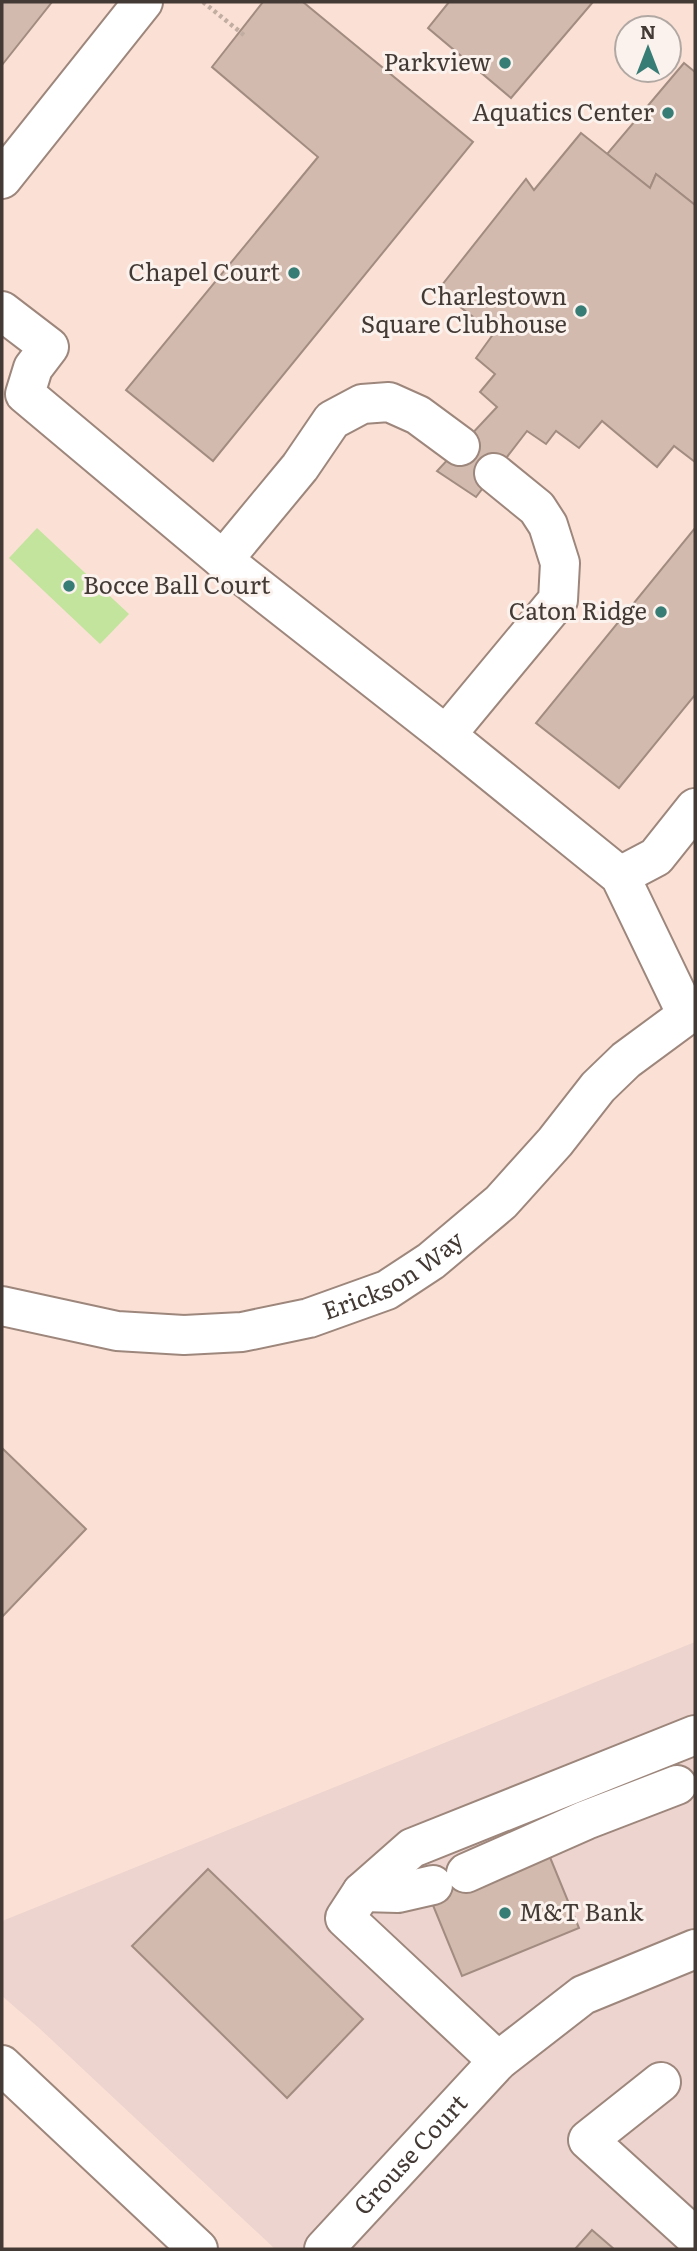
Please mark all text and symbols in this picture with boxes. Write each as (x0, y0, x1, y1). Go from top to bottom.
north arrow (613, 14, 683, 84)
text: N (640, 17, 656, 45)
place label: Parkview (383, 43, 491, 78)
marker: Parkview (497, 55, 513, 71)
place label: Aquatics Center (472, 93, 655, 128)
marker: Aquatics Center (660, 105, 676, 121)
place label: Chapel Court (128, 253, 280, 288)
marker: Chapel Court (286, 265, 302, 281)
place label: Charlestown Square Clubhouse (361, 277, 567, 340)
marker: Charlestown Square Clubhouse (573, 303, 589, 319)
place label: Bocce Ball Court (83, 566, 271, 601)
marker: Bocce Ball Court (61, 578, 77, 594)
place label: Caton Ridge (509, 592, 647, 627)
marker: Caton Ridge (653, 604, 669, 620)
street label: Erickson Way (317, 1221, 470, 1327)
place label: M&T Bank (519, 1893, 644, 1928)
marker: M&T Bank (497, 1905, 513, 1921)
street label: Grouse Court (344, 2085, 474, 2222)

